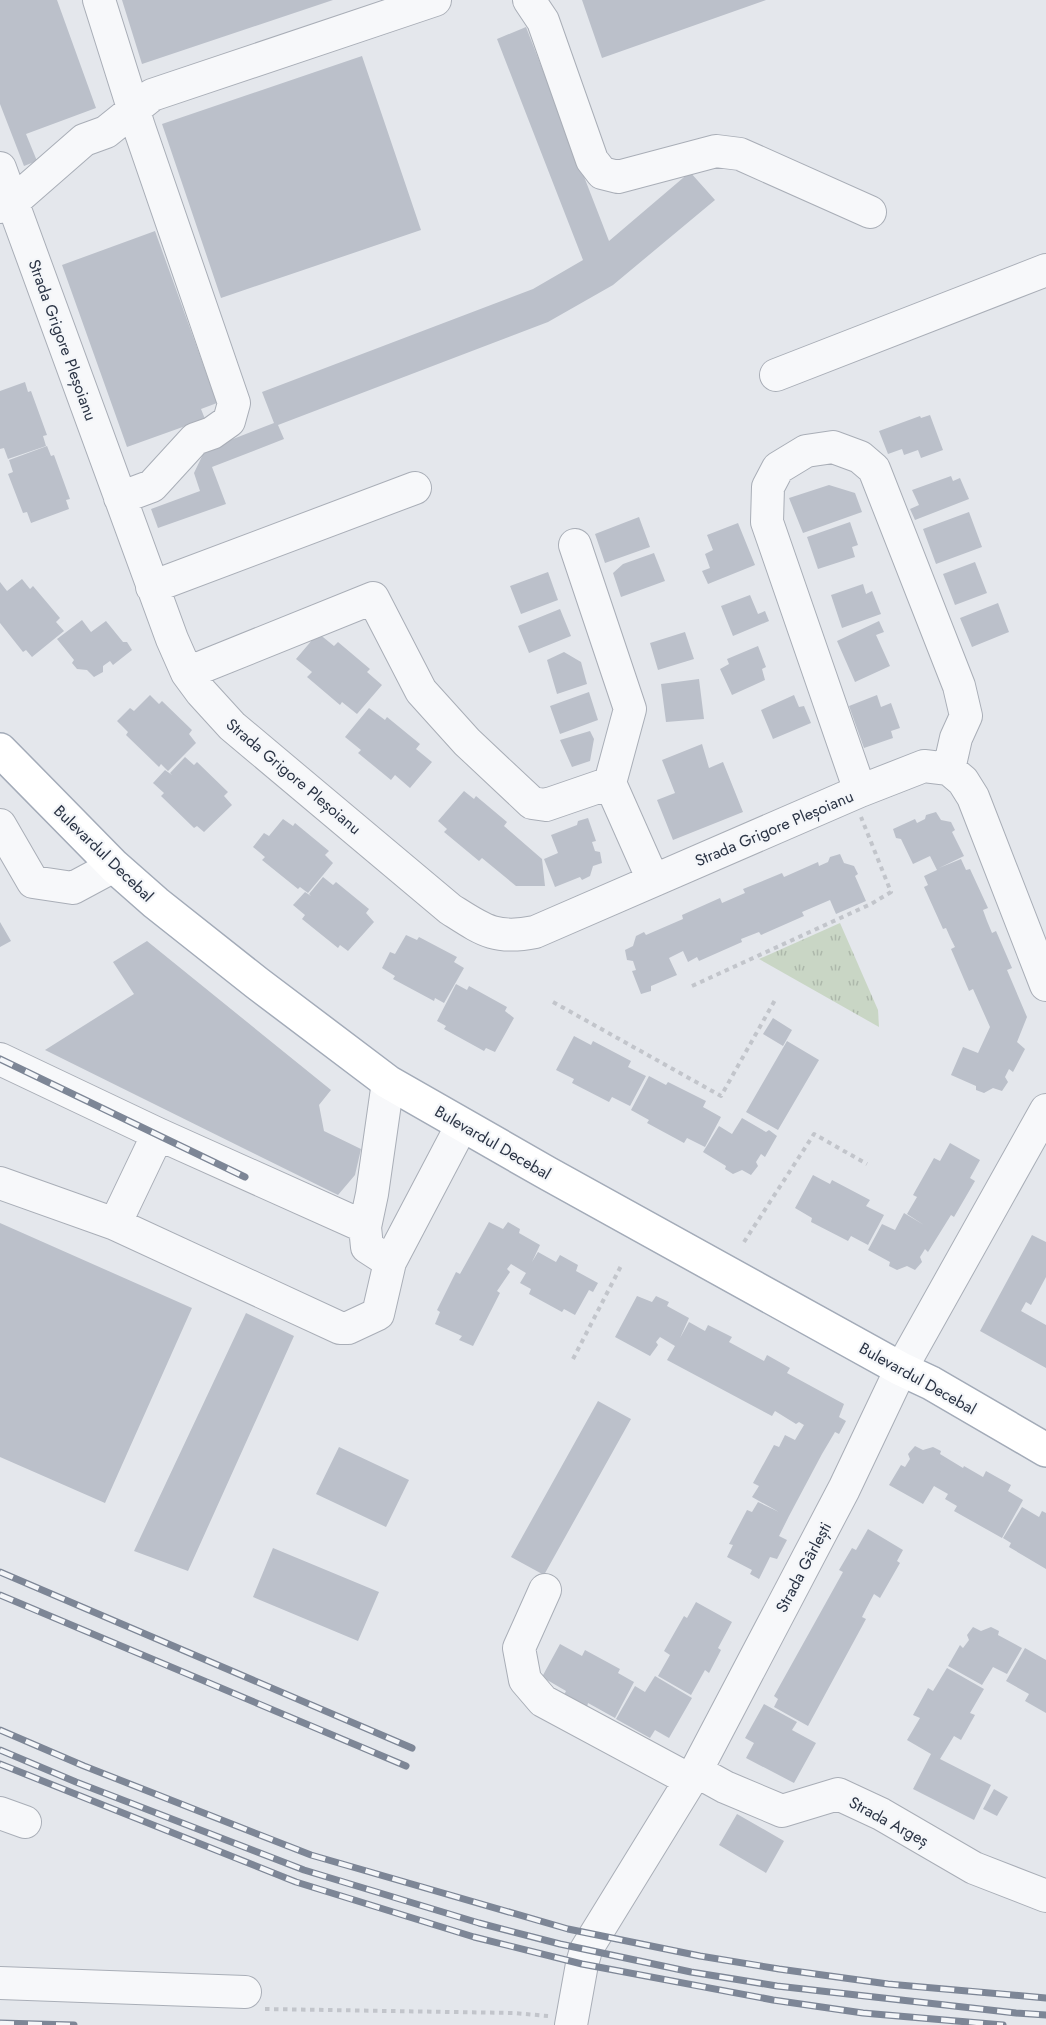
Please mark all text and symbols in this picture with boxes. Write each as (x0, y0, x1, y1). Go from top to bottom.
street label: Strada Grigore Pleșoianu (23, 256, 102, 424)
street label: Strada Grigore Pleșoianu (221, 713, 366, 840)
street label: Strada Grigore Pleșoianu (691, 785, 857, 872)
street label: Bulevardul Decebal (49, 800, 159, 907)
street label: Bulevardul Decebal (430, 1100, 555, 1185)
street label: Bulevardul Decebal (855, 1337, 981, 1420)
street label: Strada Gârlești (770, 1518, 837, 1617)
street label: Strada Argeș (845, 1791, 933, 1852)

